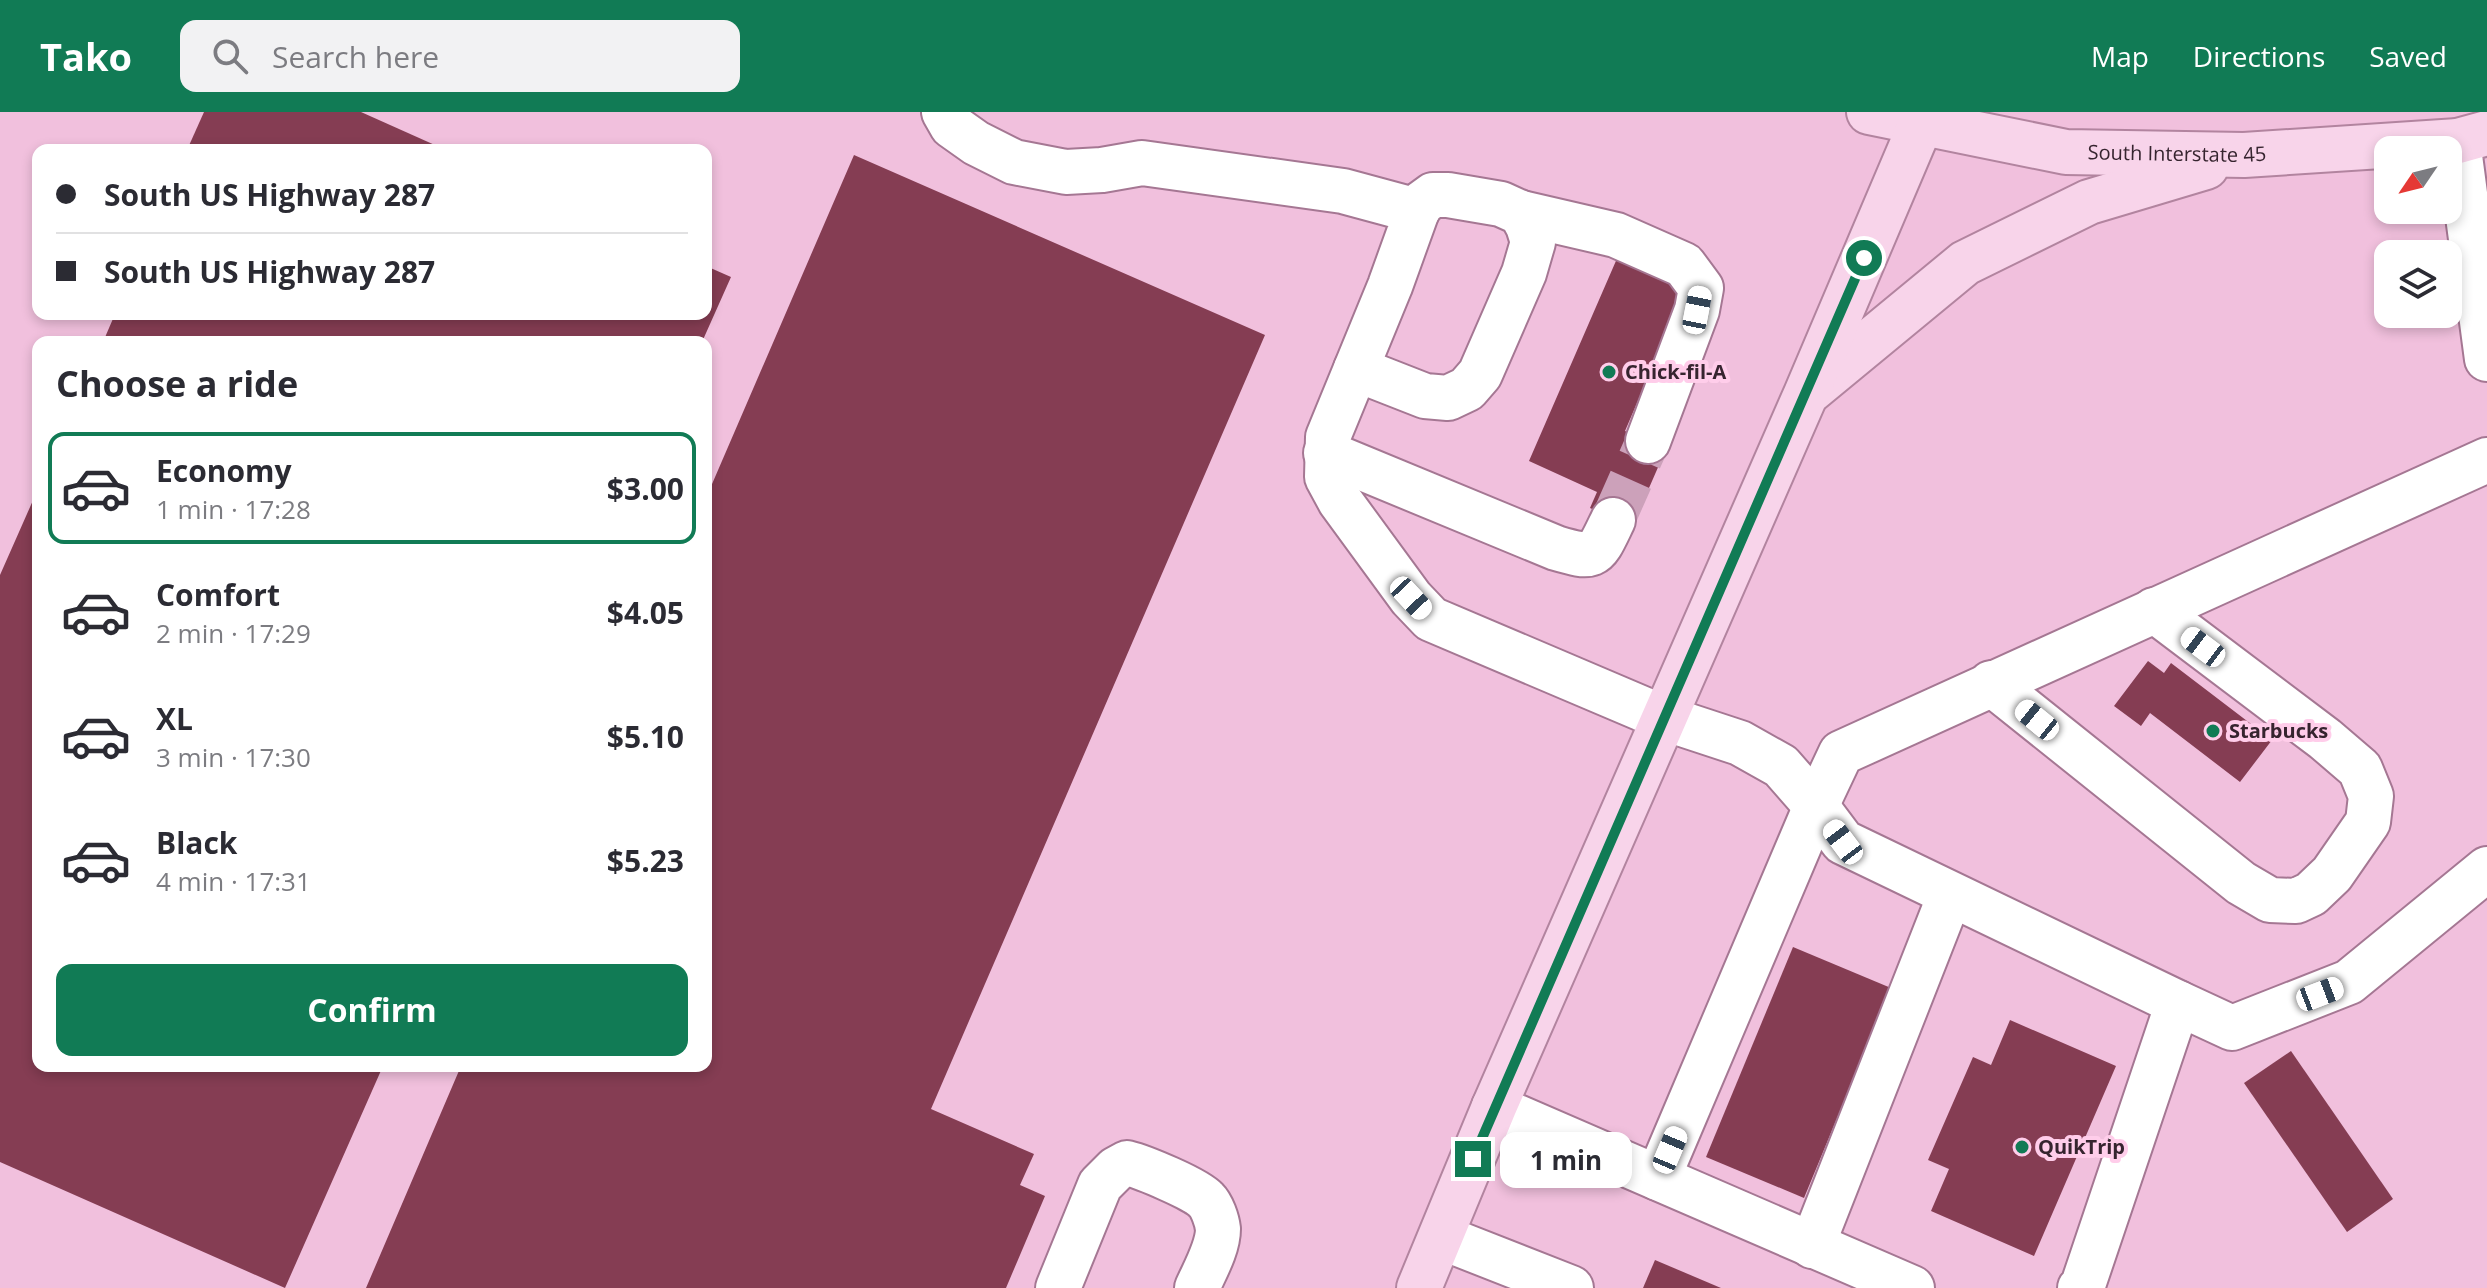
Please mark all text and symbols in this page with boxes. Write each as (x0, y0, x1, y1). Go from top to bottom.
search box (180, 20, 740, 92)
text: Tako (40, 30, 132, 82)
icon: search (208, 34, 252, 78)
text: Search here (272, 36, 439, 77)
text: Map (2091, 37, 2149, 75)
text: Directions (2193, 37, 2325, 75)
text: Saved (2369, 37, 2447, 75)
north arrow (2374, 136, 2462, 224)
map controls (2374, 136, 2462, 328)
street label: South Interstate 45 (2087, 138, 2267, 168)
text: South US Highway 287 (104, 174, 435, 215)
route start (1846, 240, 1882, 276)
button: layers (2374, 240, 2462, 328)
text: South US Highway 287 (104, 251, 435, 292)
car (1681, 284, 1713, 336)
place label: Chick-fil-A (1625, 358, 1726, 385)
text: Choose a ride (56, 359, 298, 408)
marker: Chick-fil-A (1600, 363, 1618, 381)
text: Economy (156, 450, 292, 491)
icon: car (60, 452, 132, 524)
text: $3.00 (607, 468, 684, 509)
text: 1 min · 17:28 (156, 491, 311, 527)
car (1386, 572, 1436, 624)
text: Comfort (156, 574, 280, 615)
icon: car (60, 576, 132, 648)
text: $4.05 (607, 592, 684, 633)
text: 2 min · 17:29 (156, 615, 311, 651)
car (2177, 623, 2229, 671)
car (2011, 696, 2063, 744)
text: XL (156, 698, 193, 739)
icon: car (60, 700, 132, 772)
text: $5.10 (607, 716, 684, 757)
place label: Starbucks (2229, 717, 2328, 744)
marker: Starbucks (2204, 722, 2222, 740)
text: 3 min · 17:30 (156, 739, 311, 775)
car (1819, 816, 1867, 868)
text: Black (156, 822, 237, 863)
icon: car (60, 824, 132, 896)
text: $5.23 (607, 840, 684, 881)
text: 4 min · 17:31 (156, 863, 311, 899)
button: Confirm (56, 964, 688, 1056)
car (2293, 974, 2347, 1014)
car (1650, 1123, 1690, 1177)
callout: 1 min (1501, 1131, 1633, 1187)
place label: QuikTrip (2038, 1133, 2125, 1160)
marker: QuikTrip (2013, 1138, 2031, 1156)
route end (1455, 1141, 1491, 1177)
text: 1 min (1530, 1142, 1602, 1178)

